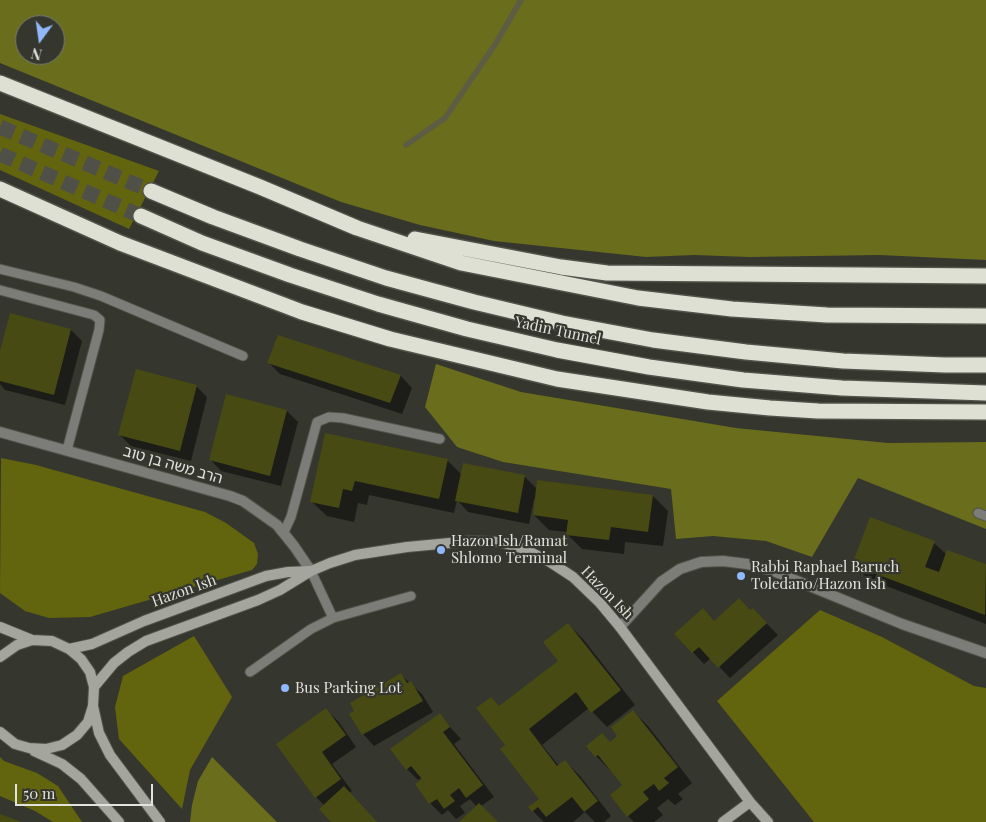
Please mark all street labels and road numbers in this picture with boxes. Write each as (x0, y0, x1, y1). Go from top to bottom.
street label: Yadin Tunnel (513, 313, 603, 349)
street label: הרב משה בן טוב (121, 442, 225, 488)
street label: Hazon Ish (577, 563, 637, 623)
street label: Hazon Ish (149, 571, 219, 611)

